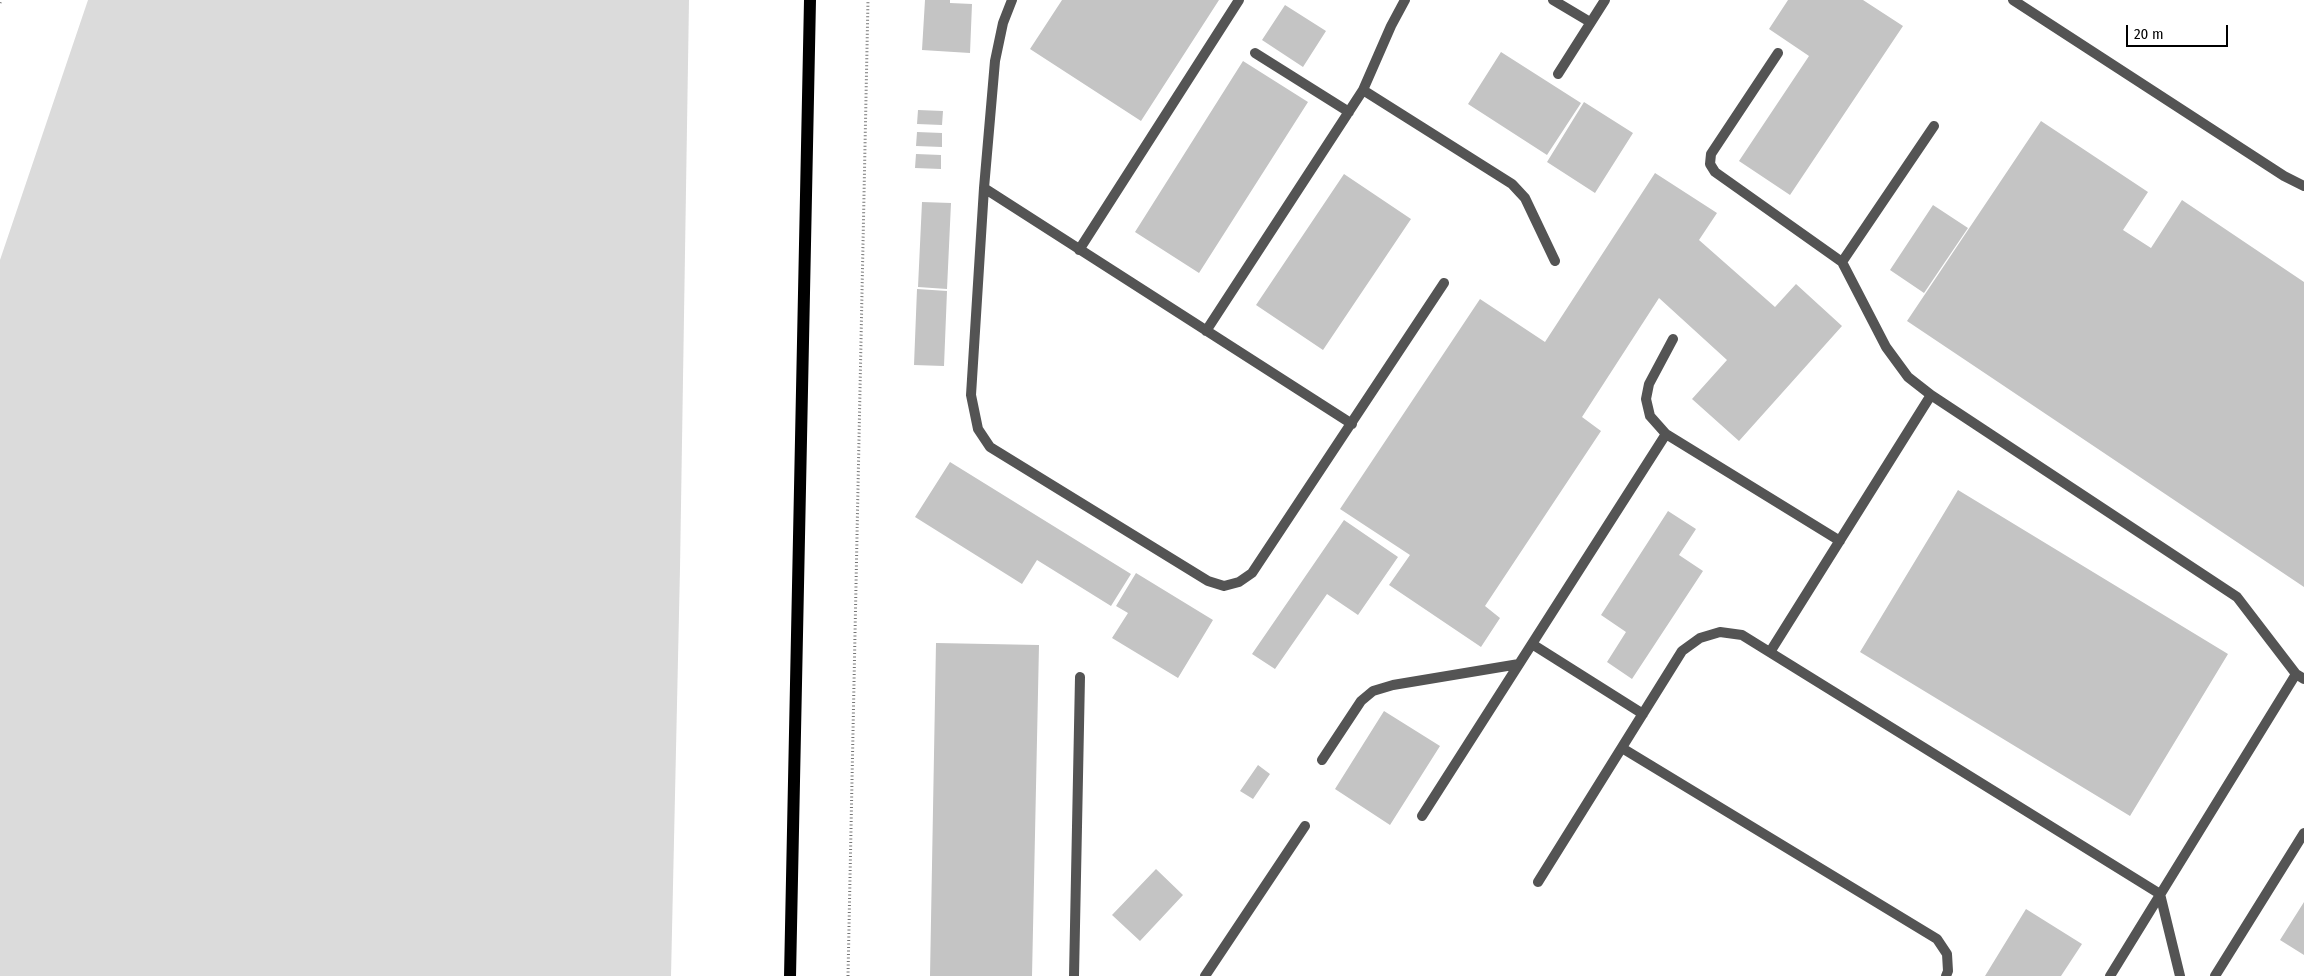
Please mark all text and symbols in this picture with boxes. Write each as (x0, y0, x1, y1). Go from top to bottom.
scale bar (2129, 15, 2232, 47)
text: 20 m (2134, 25, 2164, 43)

